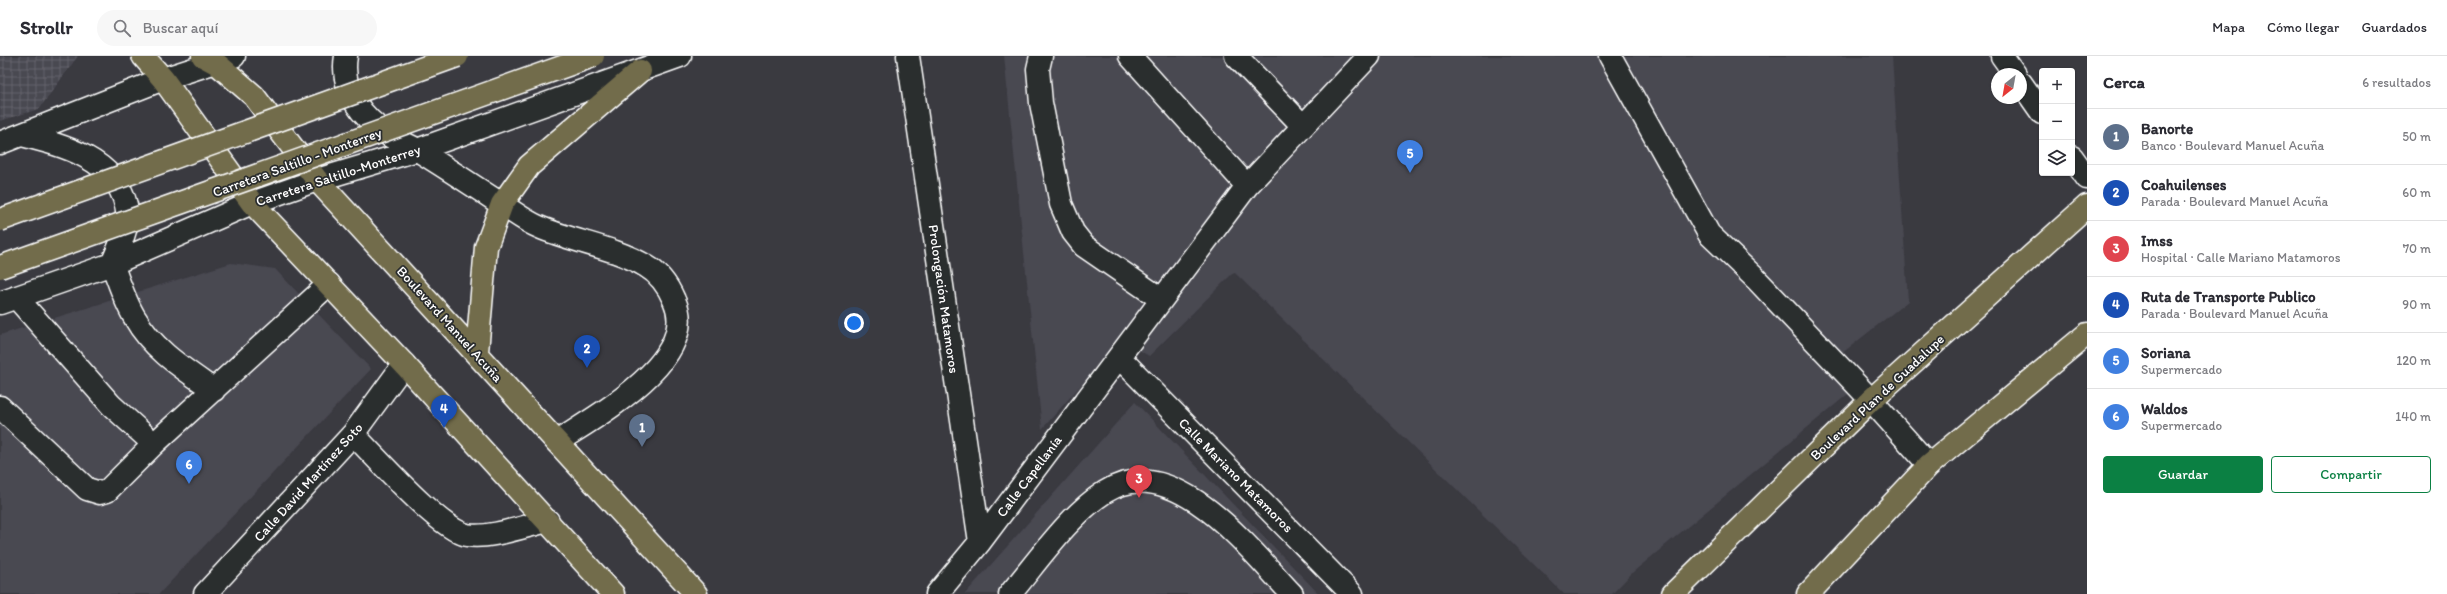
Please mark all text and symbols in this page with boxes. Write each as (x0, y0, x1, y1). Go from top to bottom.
search box (97, 10, 377, 46)
text: Strollr (20, 16, 73, 39)
icon: search (111, 17, 133, 39)
text: Buscar aquí (143, 19, 218, 37)
text: Mapa (2212, 19, 2245, 36)
text: Cómo llegar (2267, 19, 2339, 36)
text: Guardados (2361, 19, 2427, 36)
north arrow (1991, 68, 2027, 104)
map controls (2039, 68, 2075, 176)
button: + (2039, 68, 2075, 104)
text: Cerca (2103, 72, 2145, 92)
text: 6 resultados (2362, 75, 2431, 90)
button: − (2039, 104, 2075, 140)
text: Banorte (2141, 120, 2193, 138)
street label: Carretera Saltillo - Monterrey (210, 124, 384, 201)
text: 1 (2113, 129, 2119, 144)
text: 50 m (2402, 129, 2431, 144)
text: Banco · Boulevard Manuel Acuña (2141, 138, 2324, 153)
pin: 5 (1397, 140, 1423, 173)
button: layers (2039, 140, 2075, 176)
street label: Carretera Saltillo-Monterrey (254, 141, 423, 210)
text: Coahuilenses (2141, 176, 2226, 194)
text: 2 (2113, 185, 2119, 200)
text: 60 m (2402, 185, 2431, 200)
text: Parada · Boulevard Manuel Acuña (2141, 194, 2328, 209)
street label: Prolongación Matamoros (925, 224, 962, 375)
text: Imss (2141, 232, 2173, 250)
text: 3 (2112, 241, 2120, 256)
text: 70 m (2403, 241, 2431, 256)
text: Hospital · Calle Mariano Matamoros (2141, 250, 2340, 265)
street label: Boulevard Manuel Acuña (393, 263, 507, 386)
text: Ruta de Transporte Publico (2141, 288, 2316, 306)
text: 4 (2112, 297, 2120, 312)
text: 90 m (2402, 297, 2431, 312)
text: Parada · Boulevard Manuel Acuña (2141, 306, 2328, 321)
your location (844, 313, 864, 333)
street label: Boulevard Plan de Guadalupe (1807, 331, 1948, 464)
pin: 2 (574, 335, 600, 368)
text: Soriana (2141, 344, 2191, 362)
text: 5 (2113, 353, 2119, 368)
text: 120 m (2396, 353, 2431, 368)
text: Supermercado (2141, 362, 2222, 377)
pin: 4 (431, 395, 457, 428)
text: Waldos (2141, 400, 2188, 418)
text: 6 (2113, 409, 2119, 424)
text: 140 m (2395, 409, 2431, 424)
pin: 1 (629, 414, 655, 447)
street label: Calle Mariano Matamoros (1175, 415, 1296, 536)
text: Supermercado (2141, 418, 2222, 433)
street label: Calle David Martínez Soto (250, 419, 366, 545)
street label: Calle Capellanía (993, 431, 1066, 521)
pin: 6 (176, 451, 202, 484)
button: Guardar (2103, 456, 2263, 493)
button: Compartir (2271, 456, 2431, 493)
pin: 3 (1126, 465, 1152, 498)

